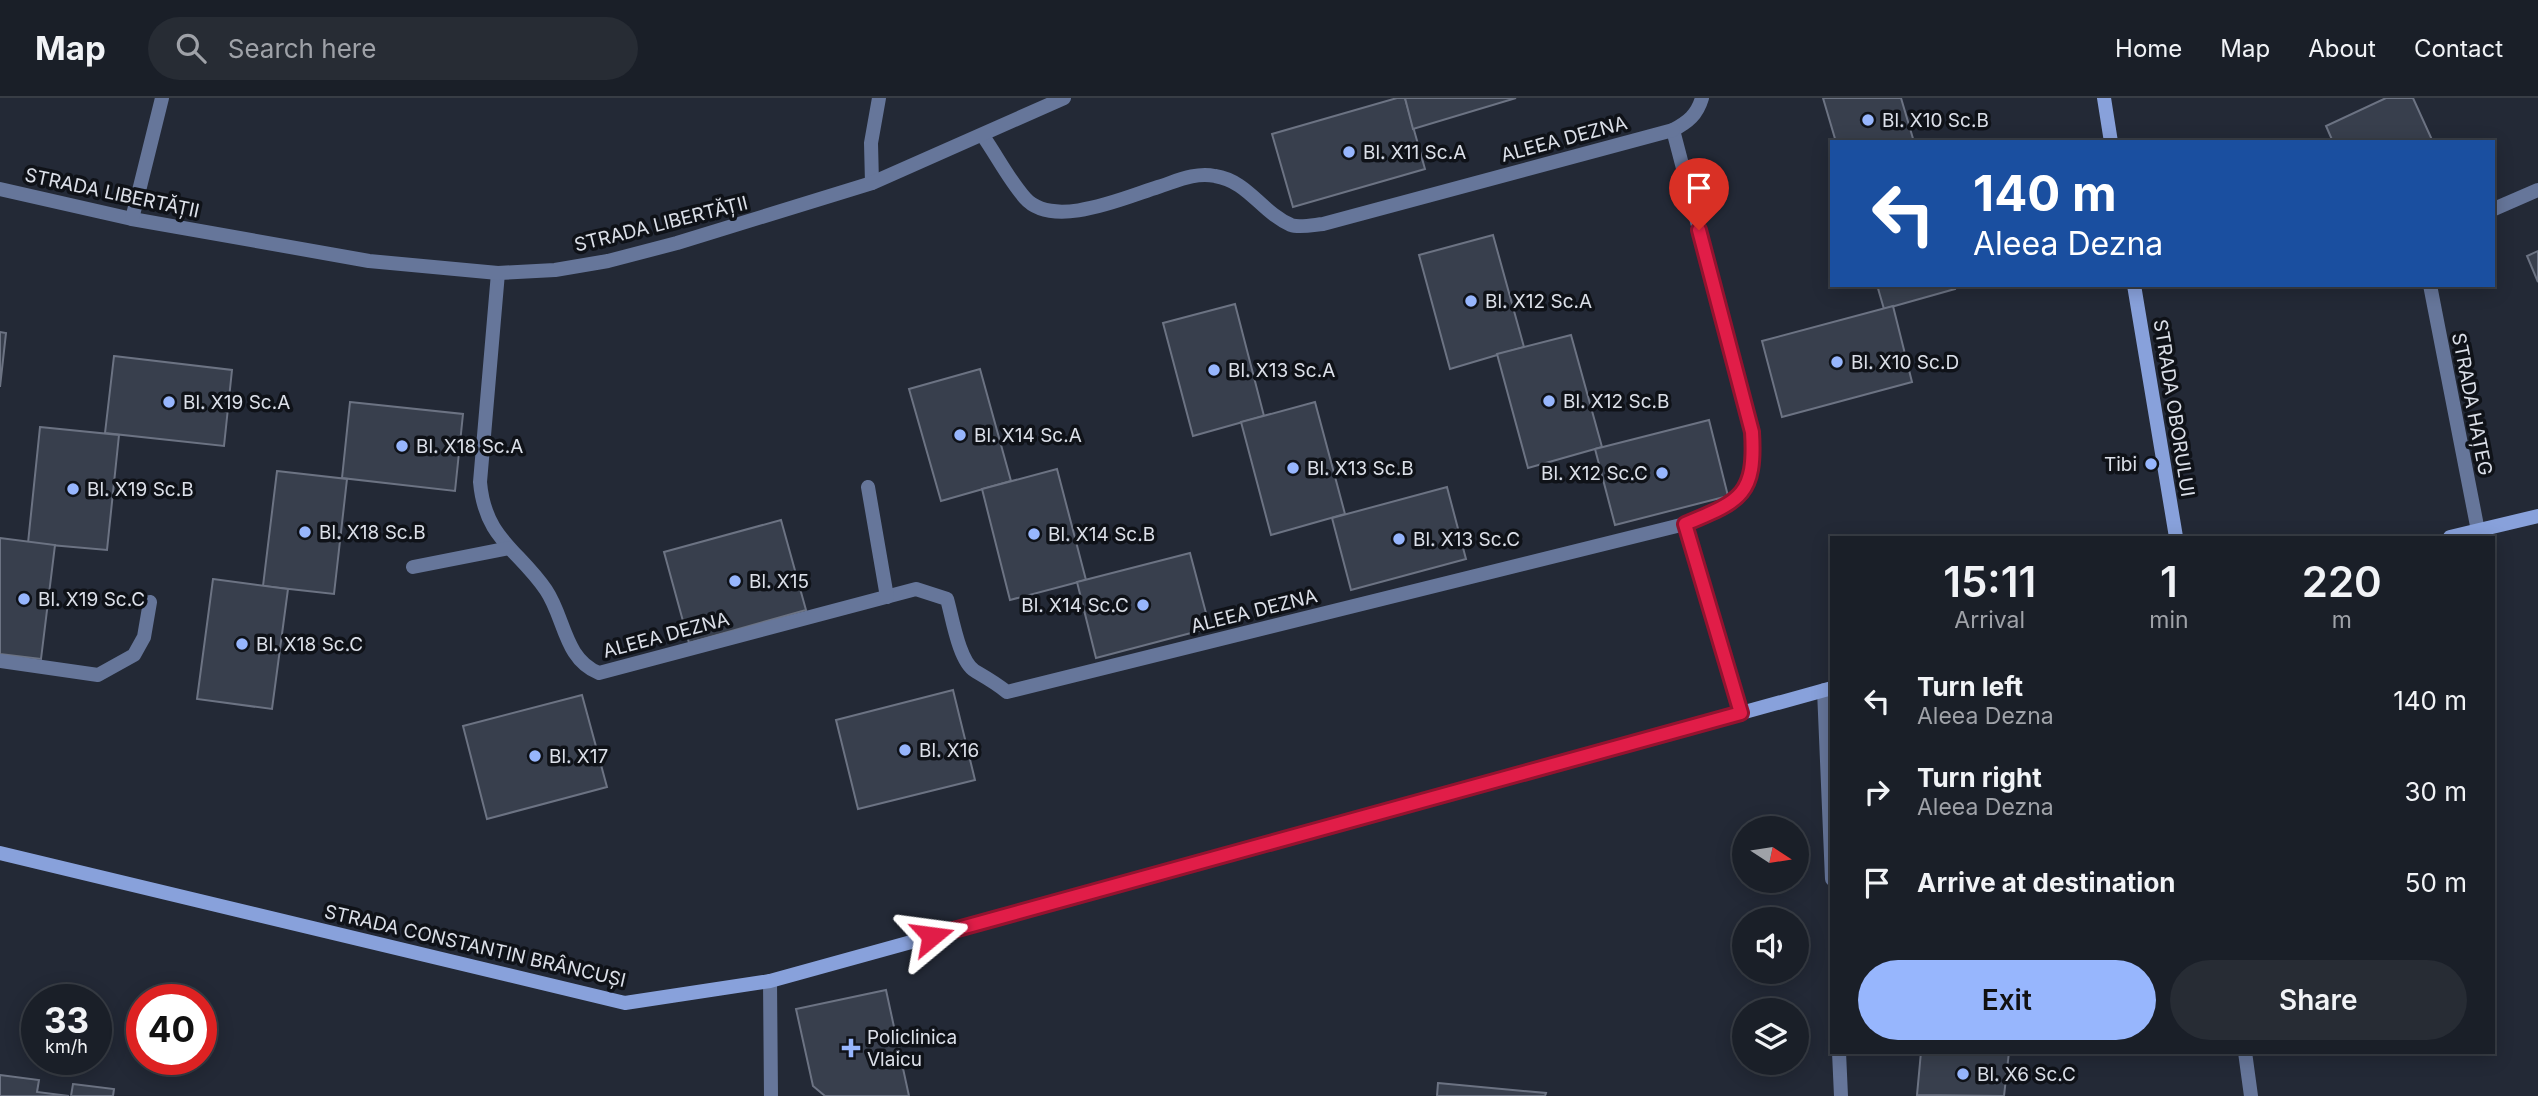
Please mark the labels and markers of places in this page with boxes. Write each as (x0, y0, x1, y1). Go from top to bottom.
place label: Bl. X10 Sc.B (1882, 109, 1989, 132)
marker: Bl. X10 Sc.B (1860, 112, 1876, 128)
place label: Bl. X11 Sc.A (1363, 141, 1466, 164)
marker: Bl. X11 Sc.A (1341, 144, 1357, 160)
pin (1669, 158, 1729, 230)
place label: Bl. X12 Sc.A (1485, 290, 1592, 313)
marker: Bl. X12 Sc.A (1463, 293, 1479, 309)
place label: Bl. X10 Sc.D (1851, 351, 1959, 374)
marker: Bl. X10 Sc.D (1829, 354, 1845, 370)
place label: Bl. X13 Sc.A (1228, 359, 1335, 382)
marker: Bl. X13 Sc.A (1206, 362, 1222, 378)
place label: Bl. X12 Sc.B (1563, 390, 1669, 413)
place label: Bl. X19 Sc.A (183, 391, 290, 414)
marker: Bl. X12 Sc.B (1541, 393, 1557, 409)
marker: Bl. X19 Sc.A (161, 394, 177, 410)
place label: Bl. X14 Sc.A (974, 424, 1082, 447)
marker: Bl. X14 Sc.A (952, 427, 968, 443)
place label: Bl. X18 Sc.A (416, 435, 523, 458)
marker: Bl. X18 Sc.A (394, 438, 410, 454)
place label: Tibi (2104, 453, 2137, 476)
marker: Tibi (2143, 456, 2159, 472)
place label: Bl. X13 Sc.B (1307, 457, 1414, 480)
marker: Bl. X13 Sc.B (1285, 460, 1301, 476)
place label: Bl. X12 Sc.C (1541, 462, 1648, 485)
marker: Bl. X12 Sc.C (1654, 465, 1670, 481)
place label: Bl. X19 Sc.B (87, 478, 194, 501)
marker: Bl. X19 Sc.B (65, 481, 81, 497)
place label: Bl. X18 Sc.B (319, 521, 426, 544)
place label: Bl. X14 Sc.B (1048, 523, 1155, 546)
marker: Bl. X18 Sc.B (297, 524, 313, 540)
marker: Bl. X14 Sc.B (1026, 526, 1042, 542)
place label: Bl. X13 Sc.C (1413, 528, 1520, 551)
marker: Bl. X13 Sc.C (1391, 531, 1407, 547)
place label: Bl. X15 (749, 570, 809, 593)
marker: Bl. X15 (727, 573, 743, 589)
place label: Bl. X19 Sc.C (38, 588, 145, 611)
marker: Bl. X19 Sc.C (16, 591, 32, 607)
place label: Bl. X14 Sc.C (1021, 594, 1129, 617)
marker: Bl. X14 Sc.C (1135, 597, 1151, 613)
place label: Bl. X18 Sc.C (256, 633, 363, 656)
marker: Bl. X18 Sc.C (234, 636, 250, 652)
place label: Bl. X16 (919, 739, 979, 762)
marker: Bl. X16 (897, 742, 913, 758)
place label: Bl. X17 (549, 745, 608, 768)
marker: Bl. X17 (527, 748, 543, 764)
place label: Policlinica Vlaicu (867, 1026, 957, 1071)
marker: Policlinica Vlaicu (841, 1038, 861, 1058)
place label: Bl. X6 Sc.C (1977, 1063, 2076, 1086)
marker: Bl. X6 Sc.C (1955, 1066, 1971, 1082)

